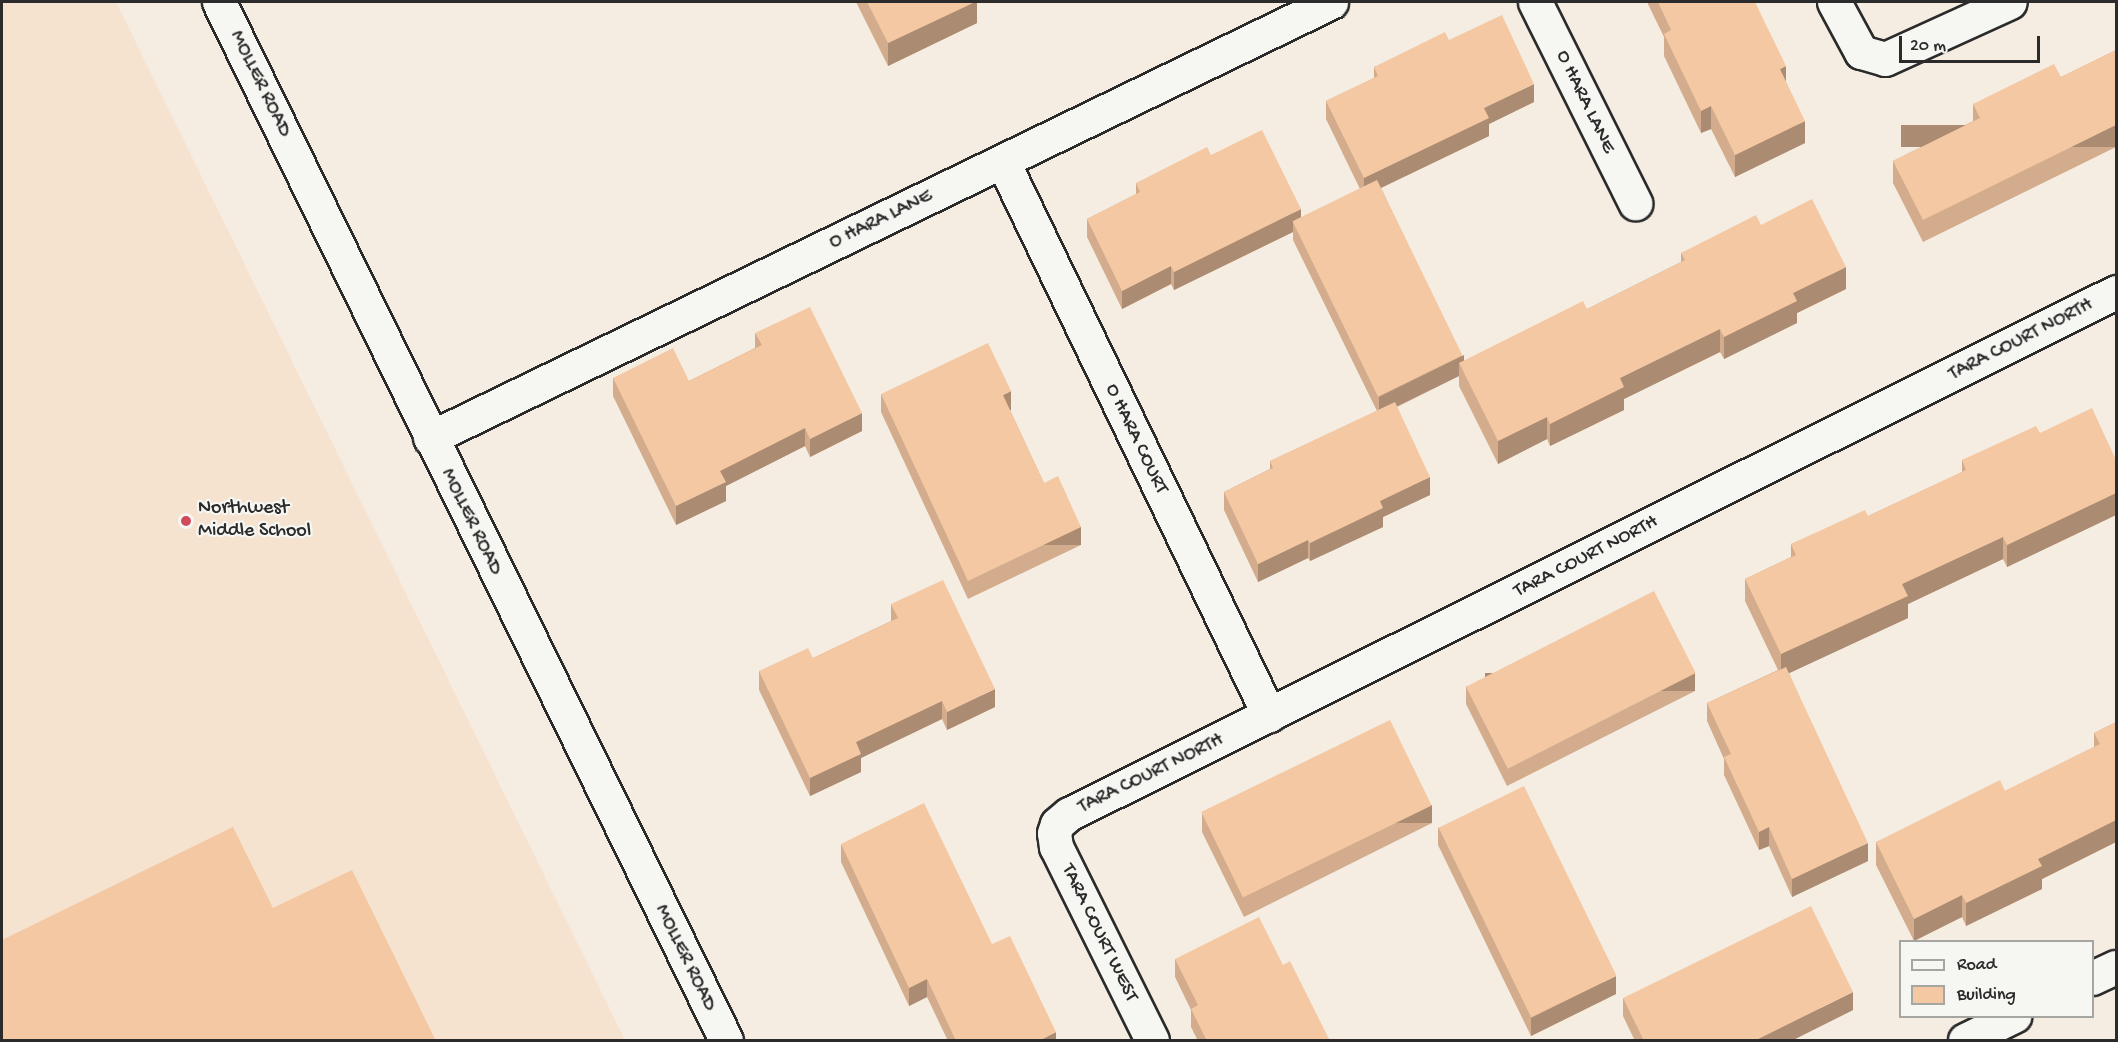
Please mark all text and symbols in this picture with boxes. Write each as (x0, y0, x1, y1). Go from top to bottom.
scale bar (1902, 24, 2043, 62)
street label: MOLLER ROAD (224, 27, 296, 141)
text: 20 m (1910, 36, 1946, 57)
street label: O HARA LANE (1550, 47, 1620, 157)
street label: O HARA LANE (826, 185, 936, 255)
street label: TARA COURT NORTH (1945, 293, 2097, 387)
street label: O HARA COURT (1099, 380, 1173, 498)
street label: MOLLER ROAD (435, 465, 507, 579)
place label: Northwest Middle School (198, 497, 311, 544)
street label: TARA COURT NORTH (1510, 510, 1662, 604)
marker: Northwest Middle School (179, 514, 193, 528)
street label: TARA COURT NORTH (1074, 728, 1228, 820)
street label: TARA COURT WEST (1055, 860, 1143, 1006)
street label: MOLLER ROAD (649, 901, 721, 1015)
legend (1899, 940, 2094, 1018)
text: Road (1957, 955, 1996, 976)
text: Building (1957, 985, 2016, 1006)

